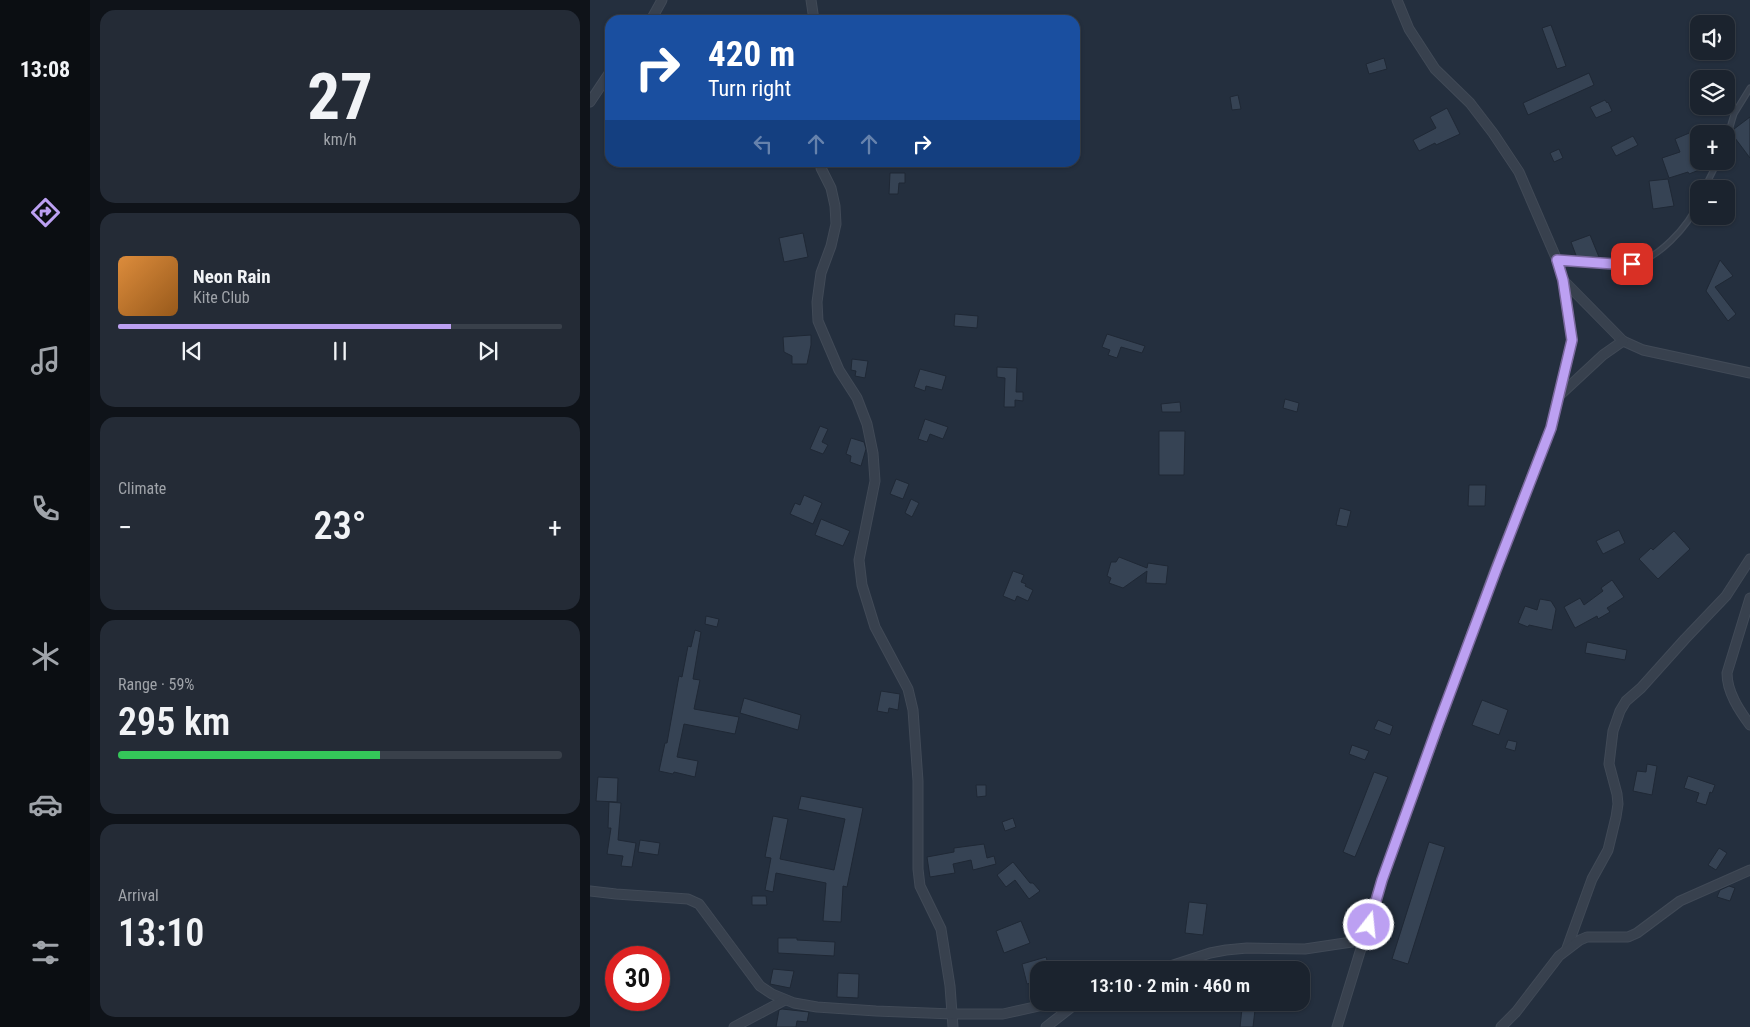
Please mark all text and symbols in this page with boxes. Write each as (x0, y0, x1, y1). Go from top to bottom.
map controls (1690, 15, 1735, 225)
button: sound (1690, 15, 1735, 60)
text: 420 m (708, 34, 795, 75)
icon: right (625, 35, 690, 100)
text: 13:08 (20, 57, 70, 82)
text: 27 (307, 59, 373, 135)
button: layers (1690, 70, 1735, 115)
text: Turn right (708, 76, 791, 101)
button: + (1690, 125, 1735, 170)
text: km/h (324, 130, 356, 149)
icon: left (749, 130, 777, 158)
icon: ahead (802, 130, 830, 158)
icon: ahead (855, 130, 883, 158)
icon: right (908, 130, 936, 158)
button: − (1690, 180, 1735, 225)
icon: directions (28, 195, 63, 230)
pin (1611, 243, 1653, 285)
icon: arrive (1618, 250, 1646, 278)
text: Neon Rain (193, 265, 271, 288)
text: Kite Club (193, 288, 250, 307)
icon: previous (178, 337, 206, 365)
icon: pause (326, 337, 354, 365)
icon: next (474, 337, 502, 365)
icon: music (28, 343, 63, 378)
text: Climate (118, 479, 166, 498)
icon: phone (28, 491, 63, 526)
text: 23° (314, 504, 366, 548)
text: − (118, 511, 132, 544)
text: + (548, 511, 562, 544)
icon: climate (28, 639, 63, 674)
text: Range · 59% (118, 675, 194, 694)
text: 295 km (118, 700, 230, 744)
icon: car (28, 787, 63, 822)
text: Arrival (118, 886, 159, 905)
position arrow (1342, 898, 1394, 950)
text: 13:10 (118, 911, 204, 955)
icon: filters (28, 935, 63, 970)
speed limit sign: 30 (605, 946, 670, 1011)
text: 13:10 · 2 min · 460 m (1090, 974, 1250, 997)

